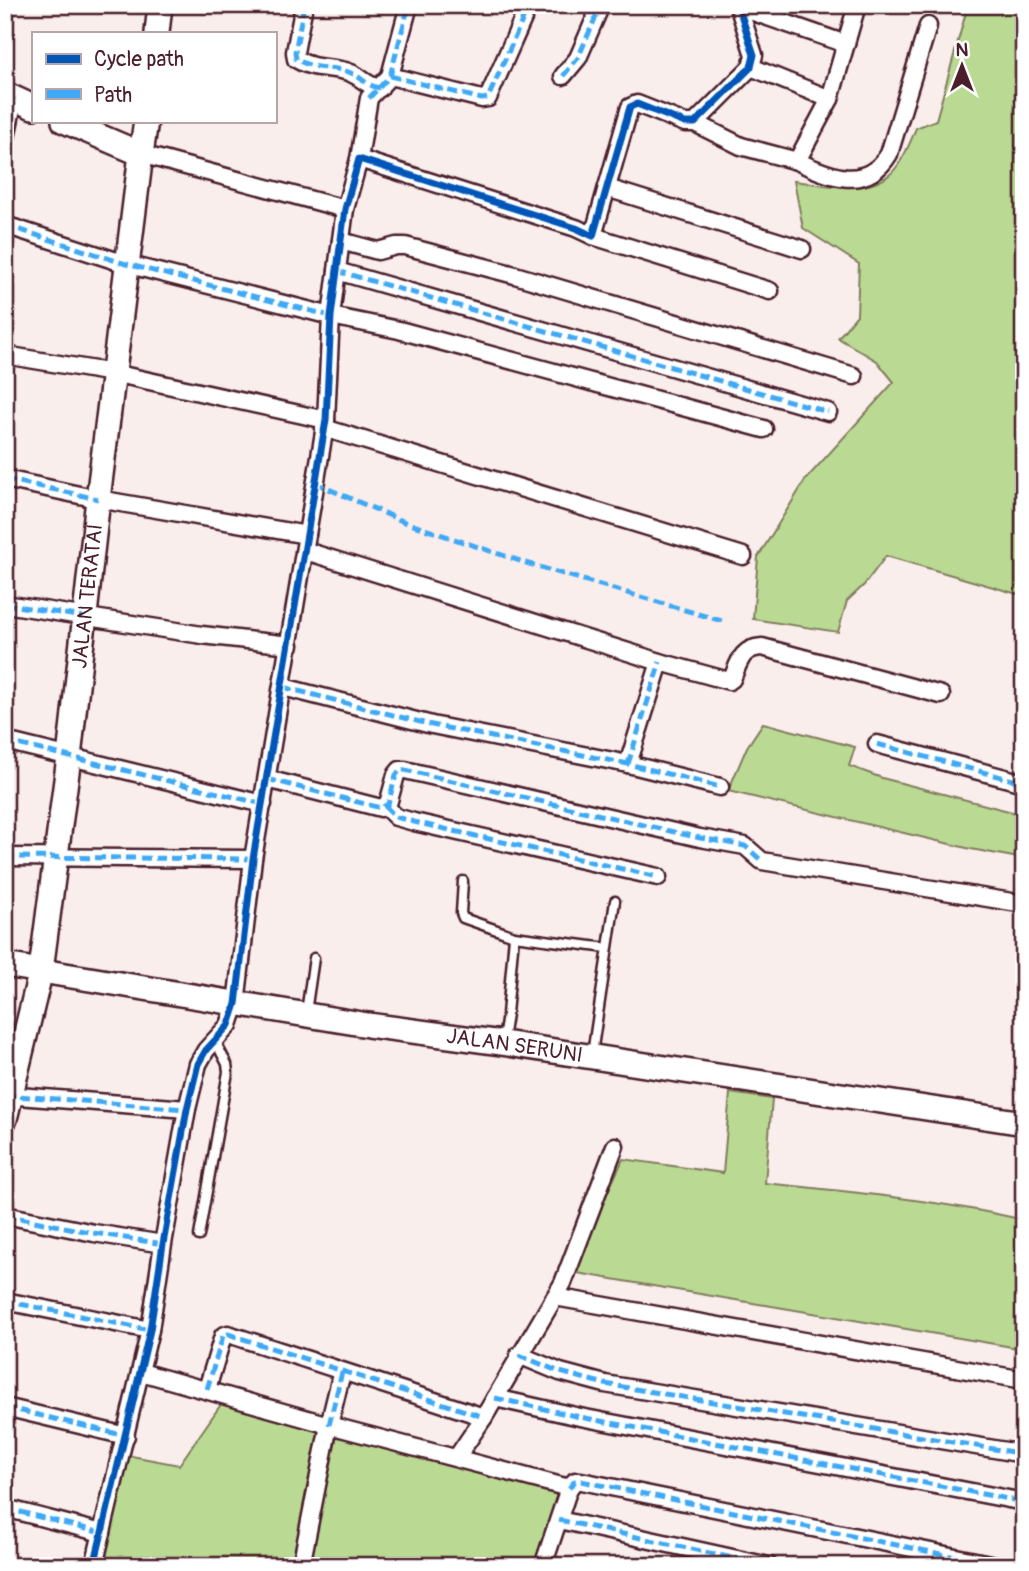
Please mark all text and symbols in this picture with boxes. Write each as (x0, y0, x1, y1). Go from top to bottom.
legend (32, 32, 276, 122)
north arrow (928, 32, 998, 102)
text: N (956, 38, 969, 62)
text: Cycle path (94, 46, 184, 73)
text: Path (94, 82, 132, 109)
street label: JALAN TERATAI (66, 522, 109, 670)
street label: JALAN SERUNI (445, 1023, 585, 1069)

